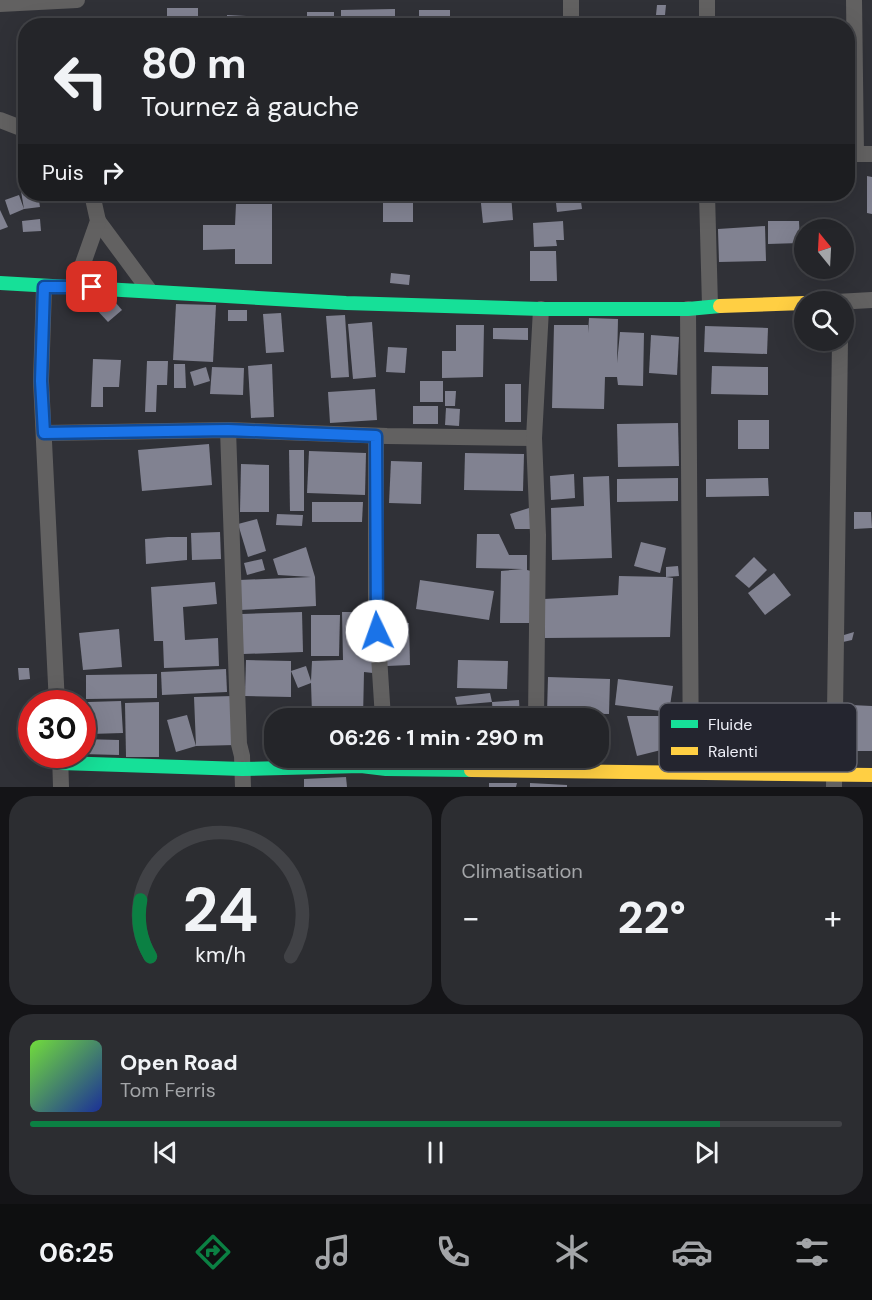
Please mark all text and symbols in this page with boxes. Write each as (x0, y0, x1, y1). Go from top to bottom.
text: 80 m (141, 36, 247, 91)
icon: left (42, 42, 120, 120)
text: Tournez à gauche (141, 89, 359, 124)
icon: right (96, 156, 129, 189)
text: Puis (42, 158, 84, 187)
north arrow (794, 219, 854, 279)
map controls (794, 219, 854, 351)
pin (66, 261, 117, 312)
icon: arrive (75, 270, 108, 303)
button: search (794, 291, 854, 351)
position arrow (345, 599, 409, 663)
speed limit sign: 30 (18, 690, 96, 768)
legend (659, 703, 857, 772)
text: Fluide (708, 714, 752, 735)
text: 06:26 · 1 min · 290 m (329, 723, 544, 752)
text: Ralenti (708, 741, 758, 762)
text: Climatisation (462, 858, 583, 884)
text: 24 (182, 869, 258, 950)
text: 22° (618, 888, 686, 947)
text: − (462, 896, 480, 939)
text: + (824, 896, 842, 939)
text: km/h (195, 942, 246, 970)
text: Open Road (120, 1048, 238, 1077)
text: Tom Ferris (120, 1077, 216, 1103)
icon: previous (149, 1136, 182, 1169)
icon: pause (419, 1136, 452, 1169)
icon: next (690, 1136, 723, 1169)
icon: directions (192, 1231, 234, 1273)
icon: music (312, 1231, 354, 1273)
icon: phone (432, 1231, 474, 1273)
icon: climate (551, 1231, 593, 1273)
icon: car (671, 1231, 713, 1273)
icon: filters (791, 1231, 833, 1273)
text: 06:25 (39, 1235, 114, 1270)

